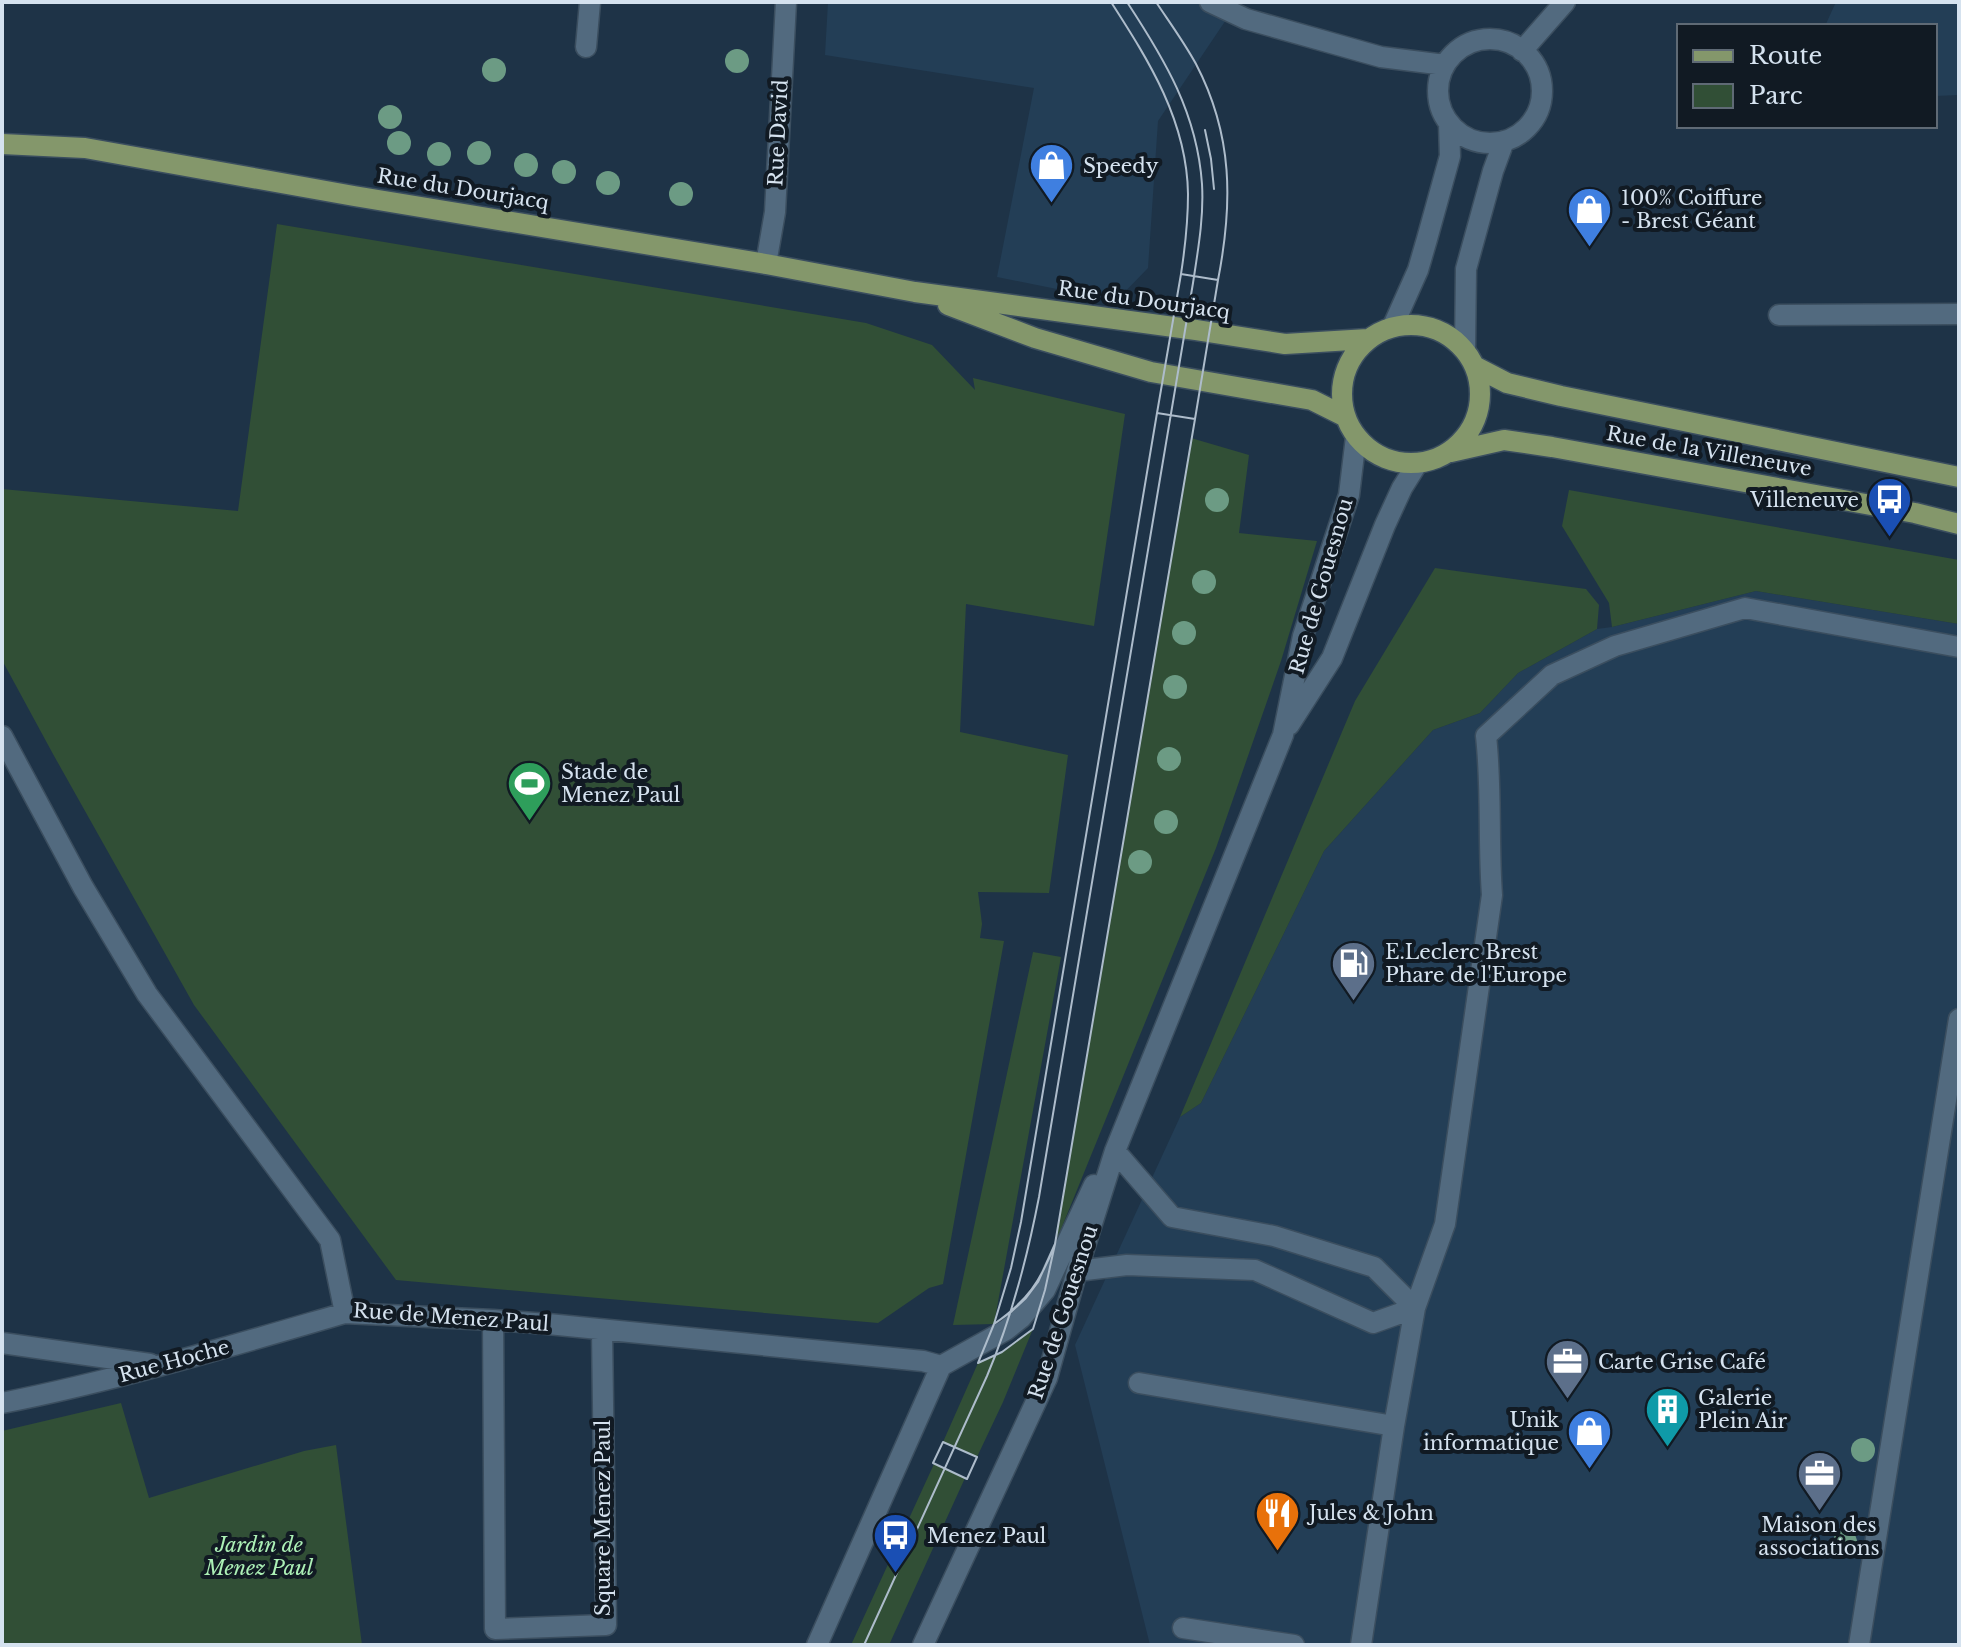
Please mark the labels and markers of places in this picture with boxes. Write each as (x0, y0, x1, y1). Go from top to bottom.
shop icon: Speedy (1028, 142, 1076, 205)
place label: Speedy (1083, 154, 1159, 178)
shop icon: 100% Coiffure - Brest Géant (1566, 186, 1614, 249)
place label: 100% Coiffure - Brest Géant (1621, 186, 1762, 233)
bus stop icon: Villeneuve (1866, 476, 1914, 539)
place label: Villeneuve (1749, 488, 1859, 512)
sports icon: Stade de Menez Paul (506, 760, 554, 823)
place label: Stade de Menez Paul (561, 760, 680, 807)
fuel station icon: E.Leclerc Brest Phare de l'Europe (1330, 940, 1378, 1003)
place label: E.Leclerc Brest Phare de l'Europe (1385, 940, 1567, 987)
office icon: Carte Grise Café (1543, 1338, 1591, 1401)
place label: Carte Grise Café (1598, 1350, 1766, 1374)
building icon: Galerie Plein Air (1643, 1385, 1691, 1448)
place label: Galerie Plein Air (1698, 1386, 1787, 1433)
place label: Unik informatique (1423, 1408, 1560, 1455)
shop icon: Unik informatique (1566, 1408, 1614, 1471)
office icon: Maison des associations (1795, 1449, 1843, 1512)
restaurant icon: Jules & John (1254, 1489, 1302, 1552)
place label: Jules & John (1306, 1501, 1434, 1525)
bus stop icon: Menez Paul (872, 1512, 920, 1575)
place label: Maison des associations (1758, 1513, 1880, 1560)
place label: Menez Paul (927, 1524, 1046, 1548)

